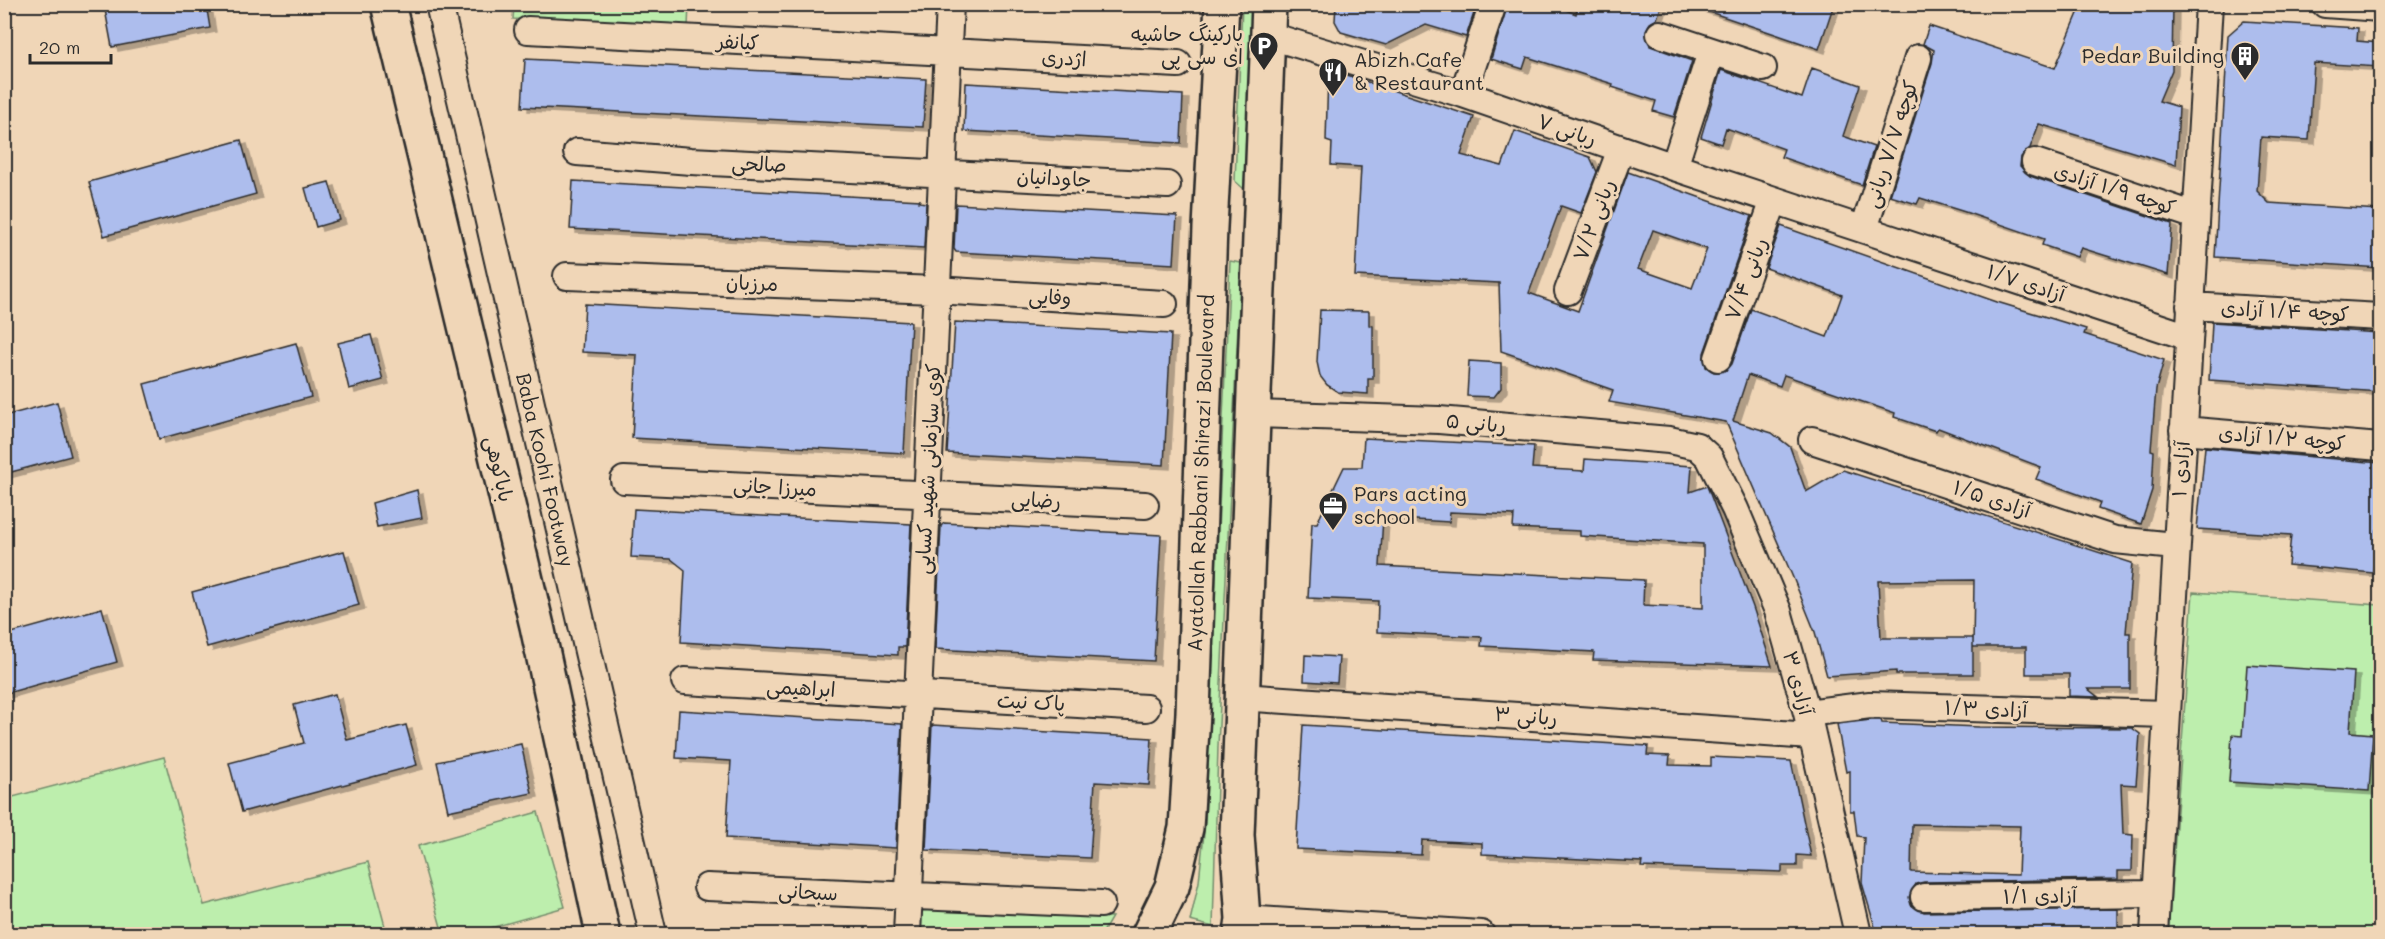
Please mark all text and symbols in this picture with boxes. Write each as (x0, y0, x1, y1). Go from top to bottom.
place label: پارکینگ حاشیه ای سی پی (1131, 20, 1243, 70)
scale bar (30, 27, 111, 65)
street label: کیانفر (714, 27, 760, 55)
parking icon: پارکینگ حاشیه ای سی پی (1248, 30, 1280, 72)
text: 20 m (39, 35, 80, 59)
building icon: Pedar Building (2229, 40, 2261, 82)
place label: Pedar Building (2082, 42, 2224, 68)
street label: اژدری (1041, 43, 1087, 71)
place label: Abizh Cafe & Restaurant (1354, 46, 1484, 95)
restaurant icon: Abizh Cafe & Restaurant (1317, 56, 1349, 98)
street label: کوچه ۷/۷ ربانی (1857, 77, 1924, 211)
street label: ربانی ۷ (1534, 107, 1600, 152)
street label: صالحی (731, 149, 787, 178)
street label: کوچه ۱/۹ آزادی (2051, 156, 2179, 221)
street label: جاودانیان (1016, 162, 1092, 192)
street label: ربانی ۷/۲ (1566, 175, 1621, 264)
street label: ربانی ۷/۴ (1718, 234, 1773, 324)
street label: آزادی ۱/۷ (1984, 257, 2070, 307)
street label: مرزبان (726, 268, 779, 296)
street label: وفایی (1028, 282, 1072, 311)
street label: Ayatollah Rabbani Shirazi Boulevard (1181, 294, 1219, 652)
street label: کوچه ۱/۴ آزادی (2220, 294, 2350, 327)
street label: کوی سازمانی شهید کسایی (908, 363, 947, 575)
street label: Baba Koohi Footway (511, 370, 581, 569)
street label: ربانی ۵ (1445, 406, 1507, 439)
street label: کوچه ۱/۲ آزادی (2218, 419, 2347, 456)
street label: باباکوهی (479, 433, 520, 505)
street label: آزادی ۱ (2165, 439, 2195, 498)
street label: میرزا جانی (732, 471, 818, 502)
street label: آزادی ۱/۵ (1950, 473, 2036, 523)
place label: Pars acting school (1354, 480, 1467, 529)
street label: رضایی (1010, 485, 1062, 514)
office icon: Pars acting school (1317, 490, 1349, 532)
street label: ۳ آزادی (1778, 648, 1820, 719)
street label: ابراهیمی (766, 672, 836, 703)
street label: پاک نیت (996, 686, 1066, 717)
street label: آزادی ۱/۳ (1944, 694, 2029, 722)
street label: ربانی ۳ (1494, 700, 1558, 731)
street label: سبحانی (778, 876, 838, 907)
street label: آزادی ۱/۱ (2003, 881, 2078, 909)

